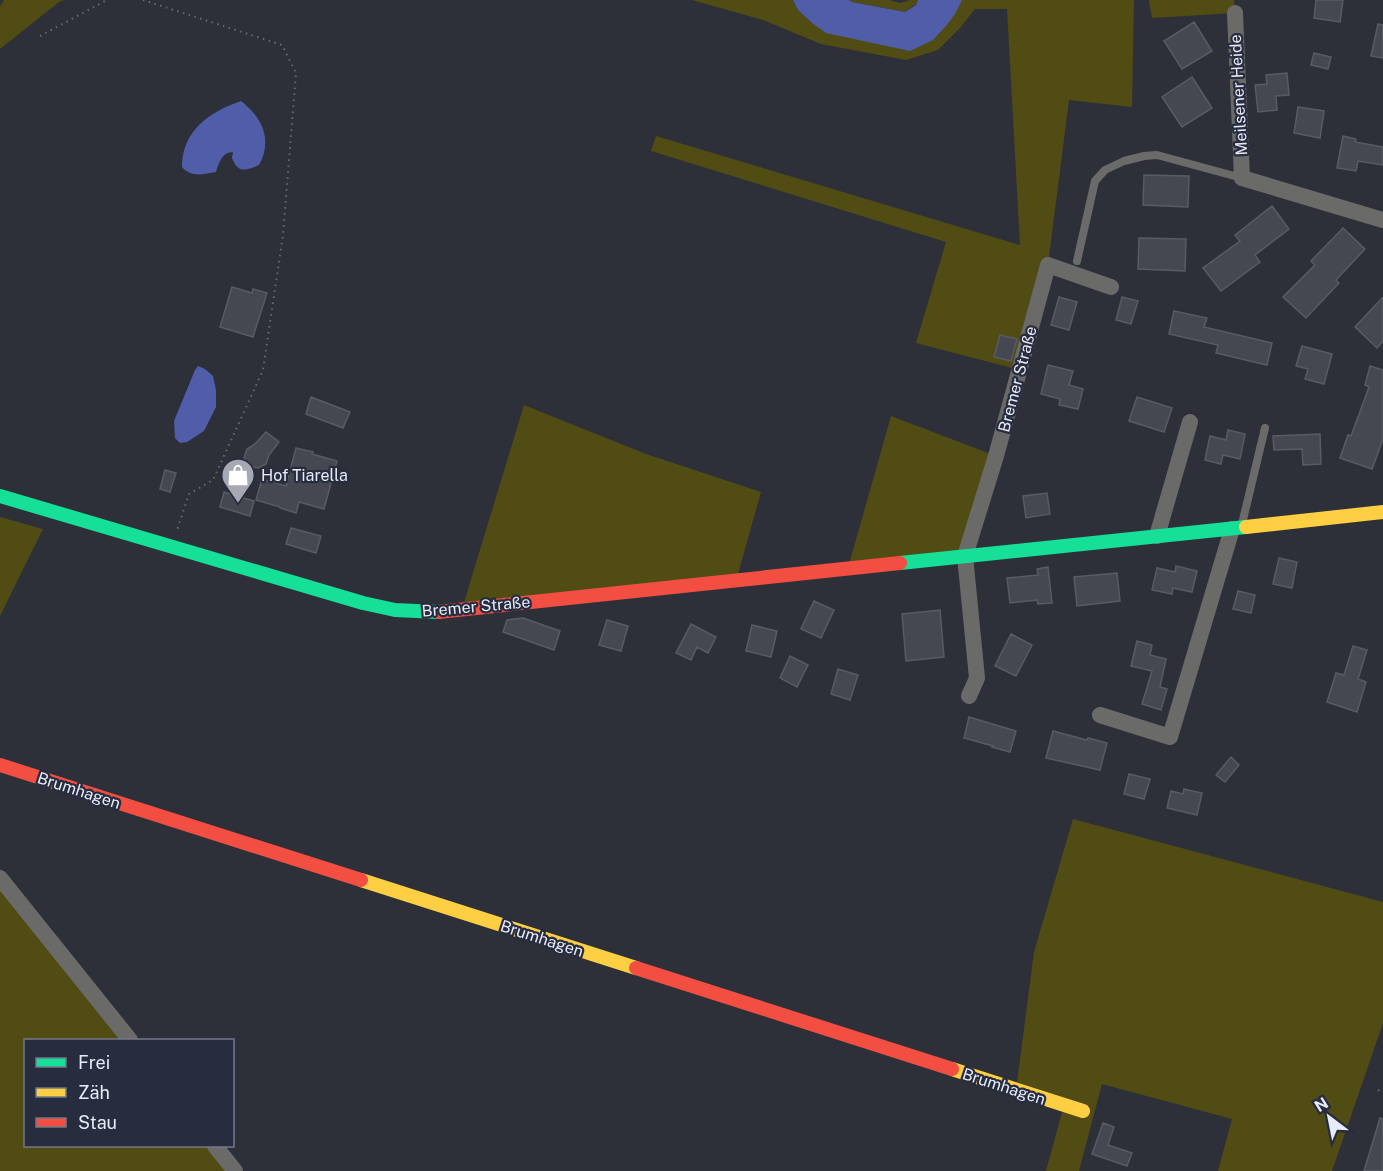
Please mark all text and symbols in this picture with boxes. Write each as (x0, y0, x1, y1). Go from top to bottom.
street label: Meilsener Heide (1226, 34, 1251, 156)
street label: Bremer Straße (994, 324, 1041, 434)
shop icon: Hof Tiarella (220, 457, 256, 504)
place label: Hof Tiarella (261, 466, 348, 485)
street label: Bremer Straße (421, 592, 531, 621)
street label: Brumhagen (35, 768, 123, 813)
street label: Brumhagen (498, 916, 586, 961)
legend (24, 1039, 234, 1147)
text: Frei (78, 1052, 110, 1073)
street label: Brumhagen (960, 1064, 1048, 1109)
text: Zäh (78, 1082, 110, 1103)
north arrow (1299, 1087, 1359, 1147)
text: N (1311, 1093, 1332, 1116)
text: Stau (78, 1112, 117, 1133)

